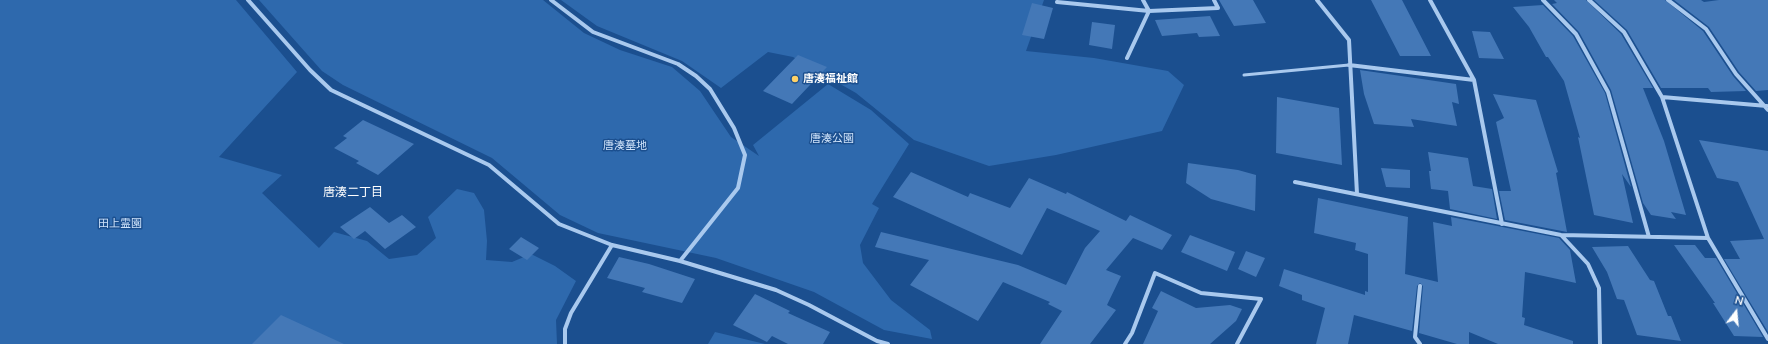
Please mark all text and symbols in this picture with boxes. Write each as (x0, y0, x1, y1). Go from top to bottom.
place label: 唐湊福祉館 (803, 72, 858, 86)
marker: 唐湊福祉館 (790, 74, 800, 84)
park label: 唐湊公園 (810, 132, 854, 146)
park label: 唐湊墓地 (603, 139, 647, 153)
district label: 唐湊二丁目 (323, 185, 383, 199)
park label: 田上霊園 (98, 217, 142, 231)
north arrow (1716, 292, 1756, 332)
text: N (1733, 293, 1745, 308)

